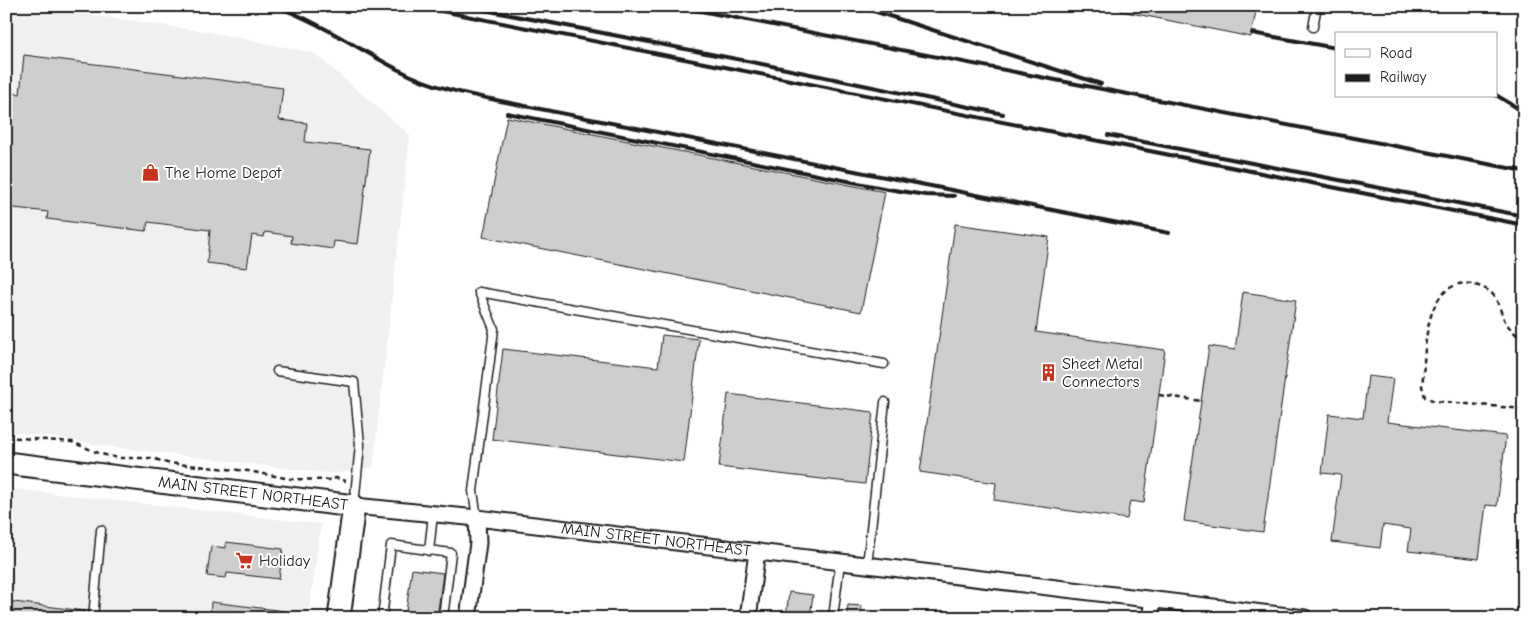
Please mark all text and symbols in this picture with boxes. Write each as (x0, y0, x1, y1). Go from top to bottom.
legend (1335, 32, 1498, 98)
text: Road (1380, 44, 1412, 62)
text: Railway (1380, 68, 1427, 86)
shop icon: The Home Depot (141, 163, 161, 183)
place label: The Home Depot (165, 164, 282, 182)
place label: Sheet Metal Connectors (1062, 355, 1143, 391)
building icon: Sheet Metal Connectors (1038, 363, 1058, 383)
street label: MAIN STREET NORTHEAST (157, 473, 350, 514)
street label: MAIN STREET NORTHEAST (560, 519, 753, 560)
supermarket icon: Holiday (235, 551, 255, 571)
place label: Holiday (259, 552, 311, 570)

